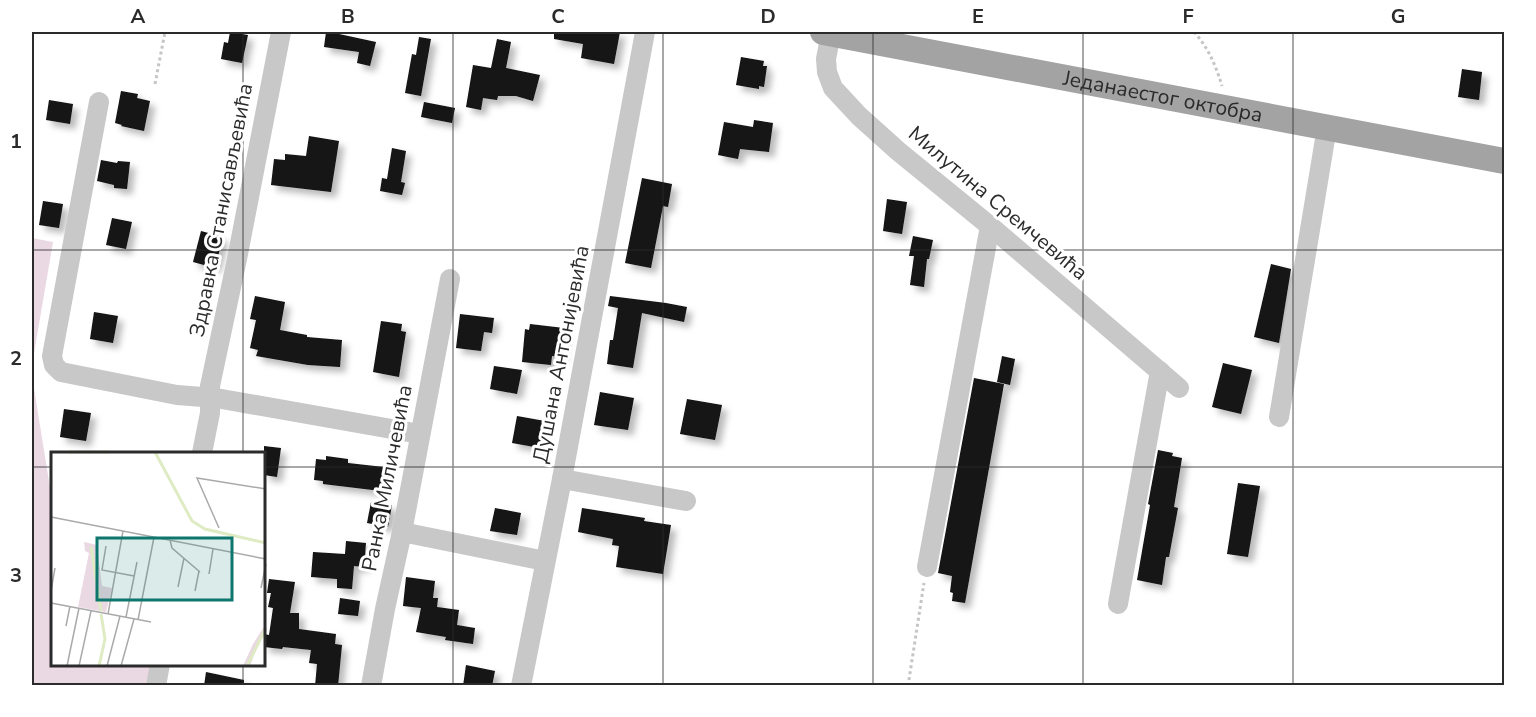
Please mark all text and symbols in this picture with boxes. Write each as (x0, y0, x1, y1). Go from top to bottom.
text: A (131, 3, 146, 30)
text: B (341, 3, 355, 30)
text: C (551, 3, 565, 30)
text: D (760, 3, 776, 30)
text: E (972, 3, 984, 30)
text: F (1182, 3, 1194, 30)
text: G (1391, 3, 1405, 30)
street label: Једанаестог октобра (1060, 64, 1265, 129)
street label: Здравка Станисављевића (183, 81, 259, 339)
street label: Милутина Сремчевића (902, 120, 1094, 286)
text: 1 (10, 128, 22, 155)
street label: Душана Антонијевића (526, 243, 596, 465)
text: 2 (10, 345, 22, 372)
street label: Ранка Миличевића (355, 382, 419, 574)
inset map (51, 452, 266, 666)
text: 3 (10, 562, 22, 589)

